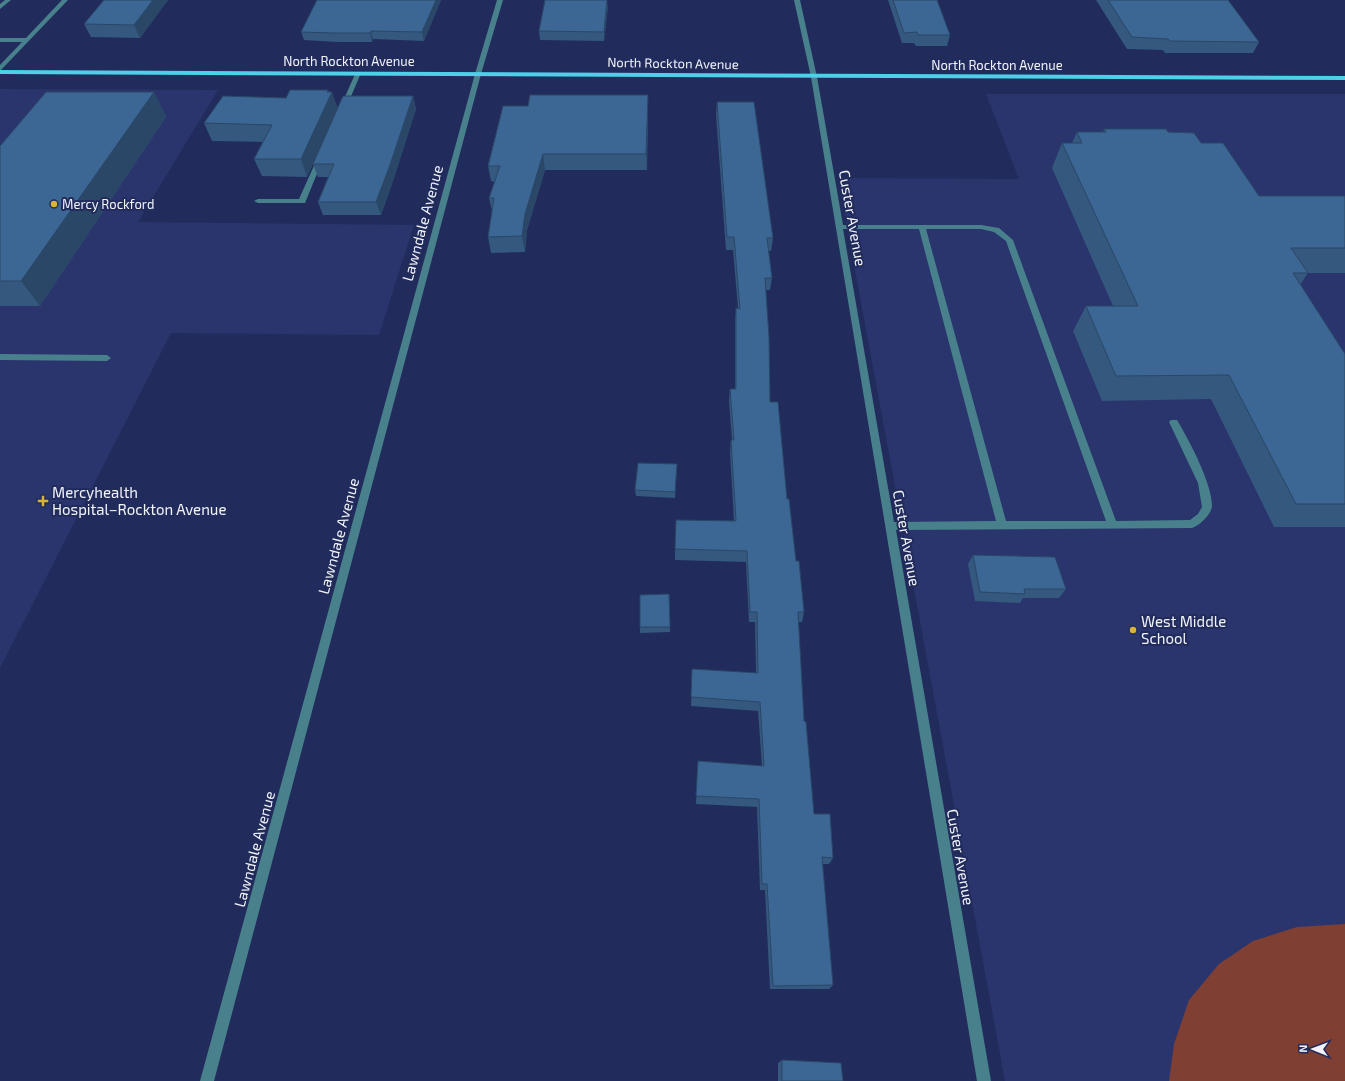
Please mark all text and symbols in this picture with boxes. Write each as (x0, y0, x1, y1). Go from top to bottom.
street label: North Rockton Avenue (283, 53, 415, 69)
street label: North Rockton Avenue (607, 54, 739, 72)
street label: North Rockton Avenue (931, 57, 1063, 73)
street label: Lawndale Avenue (398, 163, 446, 283)
street label: Custer Avenue (836, 168, 870, 268)
place label: Mercy Rockford (62, 196, 154, 212)
marker: Mercy Rockford (49, 199, 59, 209)
street label: Lawndale Avenue (314, 476, 362, 596)
place label: Mercyhealth Hospital–Rockton Avenue (52, 483, 226, 518)
street label: Custer Avenue (890, 488, 924, 588)
marker: Mercyhealth Hospital–Rockton Avenue (37, 495, 49, 507)
place label: West Middle School (1141, 612, 1226, 647)
marker: West Middle School (1128, 625, 1138, 635)
street label: Lawndale Avenue (230, 789, 278, 909)
street label: Custer Avenue (944, 807, 978, 907)
north arrow (1293, 1029, 1333, 1069)
text: N (1296, 1045, 1309, 1053)

